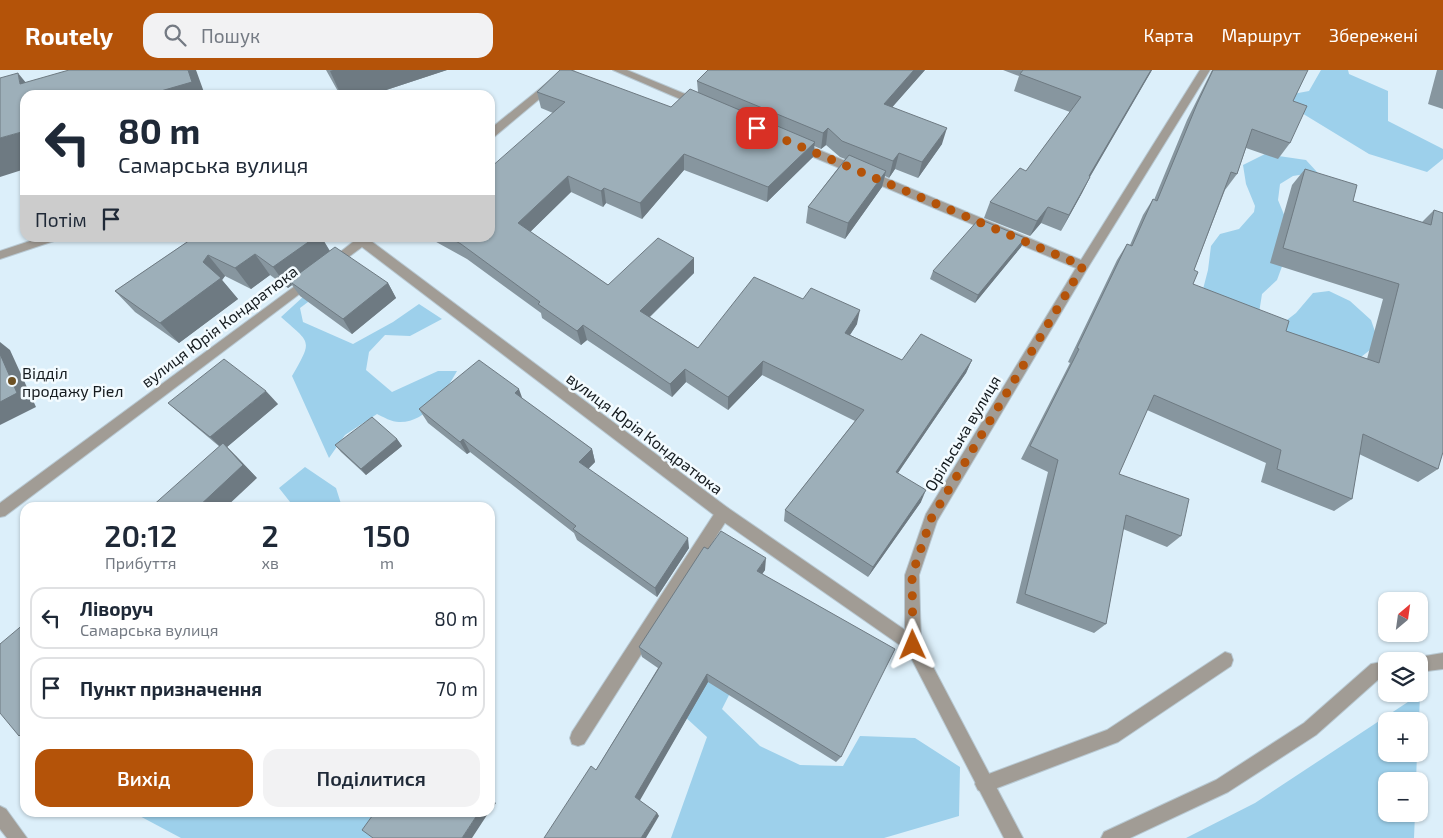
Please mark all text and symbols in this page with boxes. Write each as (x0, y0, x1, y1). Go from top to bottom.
search box (143, 13, 493, 58)
text: Routely (25, 21, 113, 50)
icon: search (161, 21, 189, 49)
text: Пошук (201, 24, 260, 47)
text: Карта (1144, 24, 1194, 46)
text: Маршрут (1222, 24, 1301, 46)
text: Збережені (1329, 24, 1418, 46)
pin (736, 107, 778, 149)
text: 80 m (118, 109, 200, 151)
icon: left (35, 110, 100, 175)
icon: arrive (743, 114, 771, 142)
text: Самарська вулиця (118, 151, 308, 177)
icon: arrive (97, 205, 125, 233)
text: Потім (35, 208, 87, 231)
street label: вулиця Юрія Кондратюка (137, 261, 302, 392)
place label: Відділ продажу Ріел (22, 363, 123, 401)
street label: вулиця Юрія Кондратюка (562, 368, 727, 499)
street label: Орільська вулиця (920, 372, 1005, 495)
marker: Відділ продажу Ріел (6, 375, 18, 387)
text: 20:12 (104, 517, 177, 553)
text: 2 (262, 517, 279, 553)
text: 150 (363, 517, 411, 553)
text: Прибуття (105, 553, 176, 572)
text: хв (262, 553, 279, 572)
text: m (380, 553, 394, 572)
north arrow (1378, 592, 1428, 642)
map controls (1378, 592, 1428, 822)
text: Ліворуч (80, 597, 153, 620)
icon: left (37, 604, 65, 632)
text: 80 m (434, 607, 478, 630)
position arrow (886, 618, 938, 670)
text: Самарська вулиця (80, 620, 219, 639)
button: layers (1378, 652, 1428, 702)
icon: arrive (37, 674, 65, 702)
text: Пункт призначення (80, 677, 262, 700)
text: 70 m (436, 677, 478, 700)
button: + (1378, 712, 1428, 762)
button: Вихід (35, 749, 253, 807)
button: Поділитися (263, 749, 480, 807)
button: − (1378, 772, 1428, 822)

